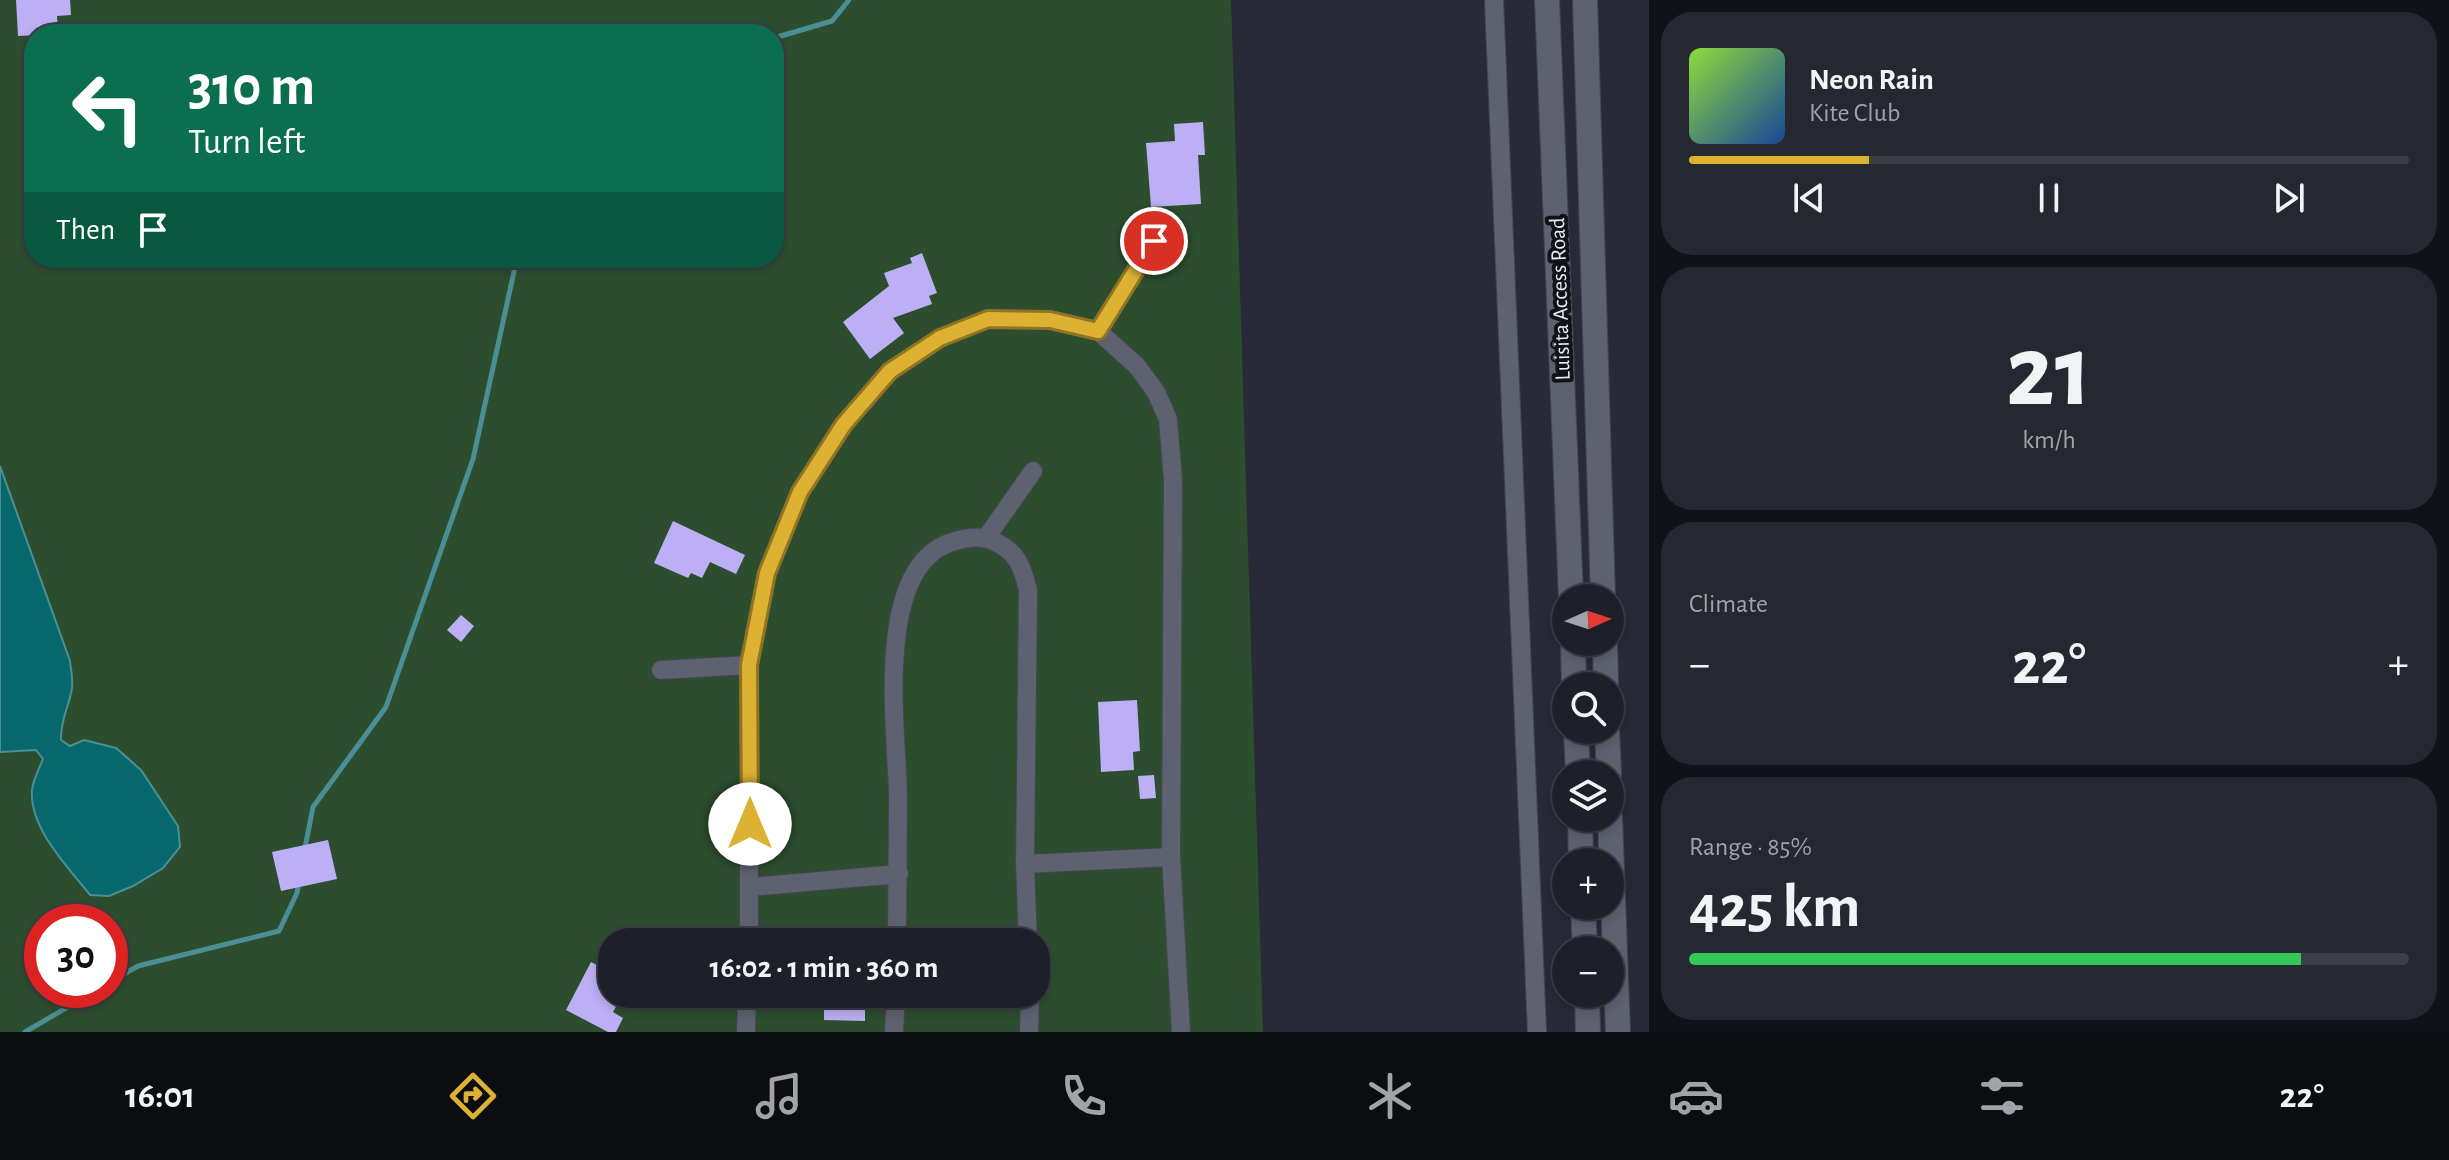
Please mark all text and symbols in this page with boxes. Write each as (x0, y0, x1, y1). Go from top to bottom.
icon: left (56, 56, 160, 160)
text: 310 m (188, 59, 315, 115)
text: Neon Rain (1809, 65, 1934, 95)
text: Kite Club (1809, 100, 1900, 126)
text: Turn left (188, 124, 305, 160)
icon: previous (1787, 176, 1831, 220)
icon: pause (2027, 176, 2071, 220)
icon: next (2267, 176, 2311, 220)
pin (1120, 207, 1188, 275)
icon: arrive (131, 208, 175, 252)
text: Then (56, 215, 115, 245)
street label: Luisita Access Road (1546, 217, 1574, 381)
icon: arrive (1132, 219, 1176, 263)
text: 21 (2006, 321, 2092, 425)
text: km/h (2022, 427, 2076, 453)
north arrow (1552, 584, 1624, 656)
map controls (1552, 584, 1624, 1008)
text: Climate (1689, 591, 1768, 617)
text: 22° (2012, 635, 2086, 695)
text: − (1689, 643, 1710, 687)
text: + (2388, 643, 2409, 687)
button: search (1552, 672, 1624, 744)
button: layers (1552, 760, 1624, 832)
position arrow (708, 782, 792, 866)
text: Range · 85% (1689, 834, 1812, 860)
button: + (1552, 848, 1624, 920)
text: 425 km (1689, 878, 1861, 938)
speed limit sign: 30 (24, 904, 128, 1008)
button: − (1552, 936, 1624, 1008)
text: 16:02 · 1 min · 360 m (710, 953, 938, 983)
icon: directions (445, 1068, 501, 1124)
icon: music (751, 1068, 807, 1124)
icon: phone (1056, 1068, 1112, 1124)
icon: climate (1362, 1068, 1418, 1124)
icon: car (1668, 1068, 1724, 1124)
icon: filters (1974, 1068, 2030, 1124)
text: 16:01 (125, 1078, 195, 1114)
text: 22° (2280, 1078, 2324, 1114)

